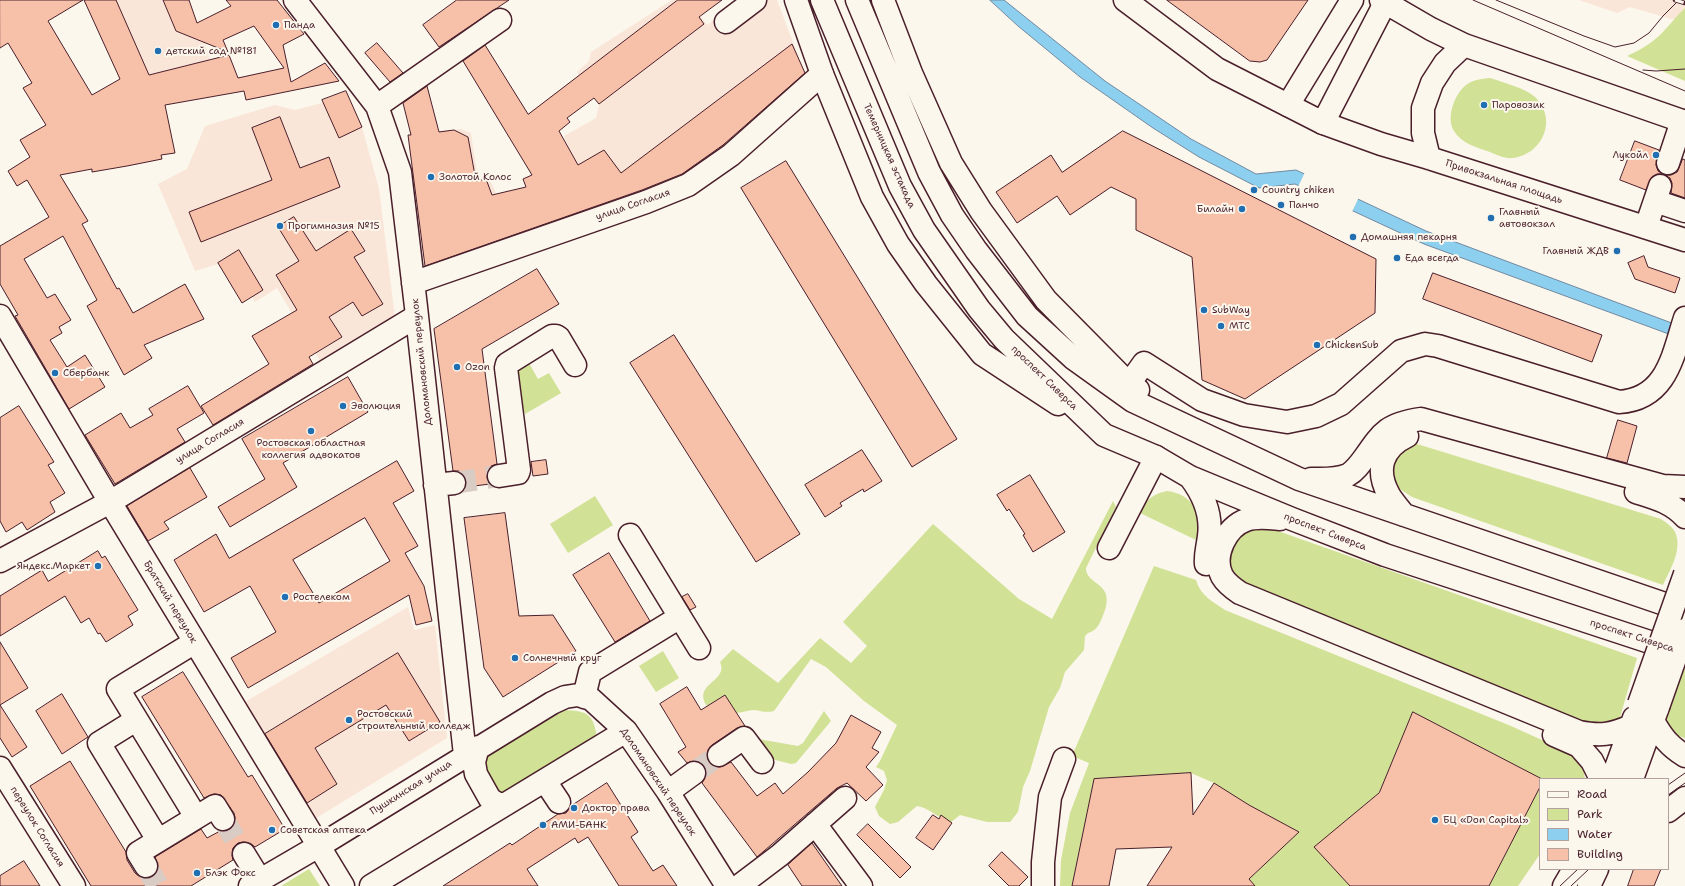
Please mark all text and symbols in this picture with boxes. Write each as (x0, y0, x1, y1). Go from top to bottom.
place label: Панда (284, 19, 315, 31)
marker: Панда (271, 20, 281, 30)
place label: детский сад №181 (166, 45, 257, 57)
marker: детский сад №181 (153, 46, 163, 56)
place label: Паровозик (1492, 99, 1545, 111)
marker: Паровозик (1479, 100, 1489, 110)
street label: Темерницкая эстакада (860, 102, 918, 210)
place label: Лукойл (1613, 149, 1648, 161)
marker: Лукойл (1651, 150, 1661, 160)
street label: Привокзальная площадь (1444, 157, 1564, 207)
place label: Золотой Колос (439, 171, 511, 183)
marker: Золотой Колос (426, 172, 436, 182)
place label: Country chiken (1262, 184, 1334, 196)
marker: Country chiken (1249, 185, 1259, 195)
street label: улица Согласия (594, 187, 672, 223)
place label: Панчо (1289, 199, 1319, 211)
marker: Панчо (1276, 200, 1286, 210)
place label: Билайн (1197, 203, 1234, 215)
marker: Билайн (1237, 204, 1247, 214)
place label: Главный автовокзал (1499, 206, 1555, 230)
marker: Главный автовокзал (1486, 213, 1496, 223)
place label: Прогимназия №15 (288, 220, 380, 232)
marker: Прогимназия №15 (275, 221, 285, 231)
place label: Домашняя пекарня (1361, 231, 1457, 243)
marker: Домашняя пекарня (1348, 232, 1358, 242)
place label: Главный ЖДВ (1542, 245, 1609, 257)
marker: Главный ЖДВ (1612, 246, 1622, 256)
place label: Еда всегда (1405, 252, 1459, 264)
marker: Еда всегда (1392, 253, 1402, 263)
street label: Доломановский переулок (409, 298, 435, 426)
place label: SubWay (1212, 304, 1250, 316)
marker: SubWay (1199, 305, 1209, 315)
place label: МТС (1229, 320, 1250, 332)
marker: МТС (1216, 321, 1226, 331)
place label: ChickenSub (1325, 339, 1379, 351)
marker: ChickenSub (1312, 340, 1322, 350)
street label: проспект Сиверса (1008, 343, 1080, 413)
place label: Ozon (465, 361, 490, 373)
marker: Ozon (452, 362, 462, 372)
place label: Сбербанк (63, 367, 110, 379)
marker: Сбербанк (50, 368, 60, 378)
place label: Эволюция (351, 400, 401, 412)
marker: Эволюция (338, 401, 348, 411)
street label: улица Согласия (174, 416, 246, 466)
marker: Ростовская областная коллегия адвокатов (306, 426, 316, 436)
place label: Ростовская областная коллегия адвокатов (257, 437, 365, 460)
street label: проспект Сиверса (1282, 511, 1368, 553)
street label: Братский переулок (141, 559, 199, 645)
place label: Яндекс.Маркет (17, 560, 90, 572)
marker: Яндекс.Маркет (93, 561, 103, 571)
place label: Ростелеком (293, 591, 350, 603)
marker: Ростелеком (280, 592, 290, 602)
street label: проспект Сиверса (1589, 617, 1675, 655)
place label: Солнечный круг (523, 652, 601, 664)
marker: Солнечный круг (510, 653, 520, 663)
place label: Ростовский строительный колледж (357, 708, 470, 732)
marker: Ростовский строительный колледж (344, 715, 354, 725)
street label: Доломановский переулок (617, 726, 699, 838)
street label: Пушкинская улица (368, 758, 454, 818)
legend (1539, 778, 1669, 870)
street label: переулок Согласия (7, 784, 67, 870)
text: Road (1577, 786, 1607, 802)
place label: Доктор права (582, 802, 650, 814)
marker: Доктор права (569, 803, 579, 813)
text: Park (1577, 806, 1603, 822)
place label: БЦ «Don Capital» (1443, 814, 1529, 826)
marker: БЦ «Don Capital» (1430, 815, 1440, 825)
place label: АМИ-БАНК (551, 819, 606, 831)
marker: АМИ-БАНК (538, 820, 548, 830)
place label: Советская аптека (280, 824, 366, 836)
marker: Советская аптека (267, 825, 277, 835)
text: Water (1577, 826, 1612, 842)
text: Building (1577, 846, 1623, 862)
place label: Блэк Фокс (205, 867, 256, 879)
marker: Блэк Фокс (192, 868, 202, 878)

